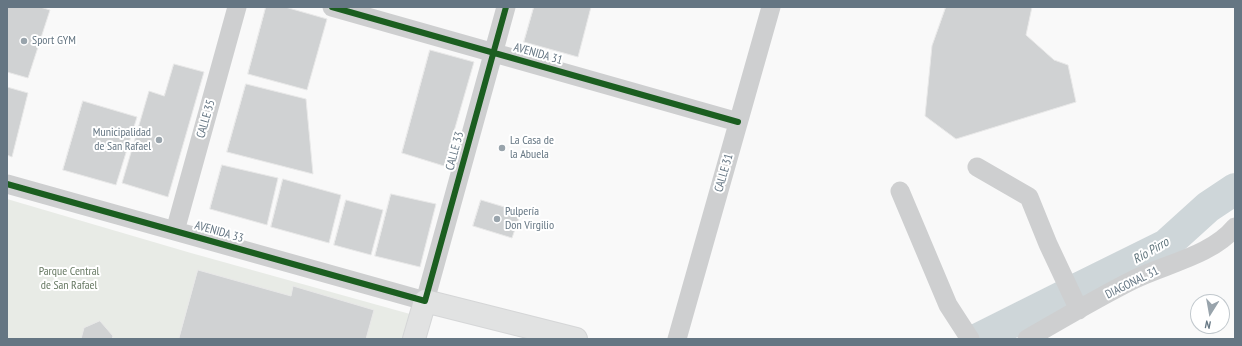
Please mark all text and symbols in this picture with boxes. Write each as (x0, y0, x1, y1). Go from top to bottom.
place label: Sport GYM (32, 34, 76, 48)
marker: Sport GYM (19, 36, 29, 46)
street label: AVENIDA 31 (512, 40, 564, 68)
street label: CALLE 35 (194, 98, 218, 140)
place label: Municipalidad de San Rafael (93, 126, 151, 154)
street label: CALLE 33 (443, 130, 467, 172)
place label: La Casa de la Abuela (510, 134, 554, 162)
marker: Municipalidad de San Rafael (154, 135, 164, 145)
marker: La Casa de la Abuela (497, 143, 507, 153)
street label: CALLE 31 (712, 152, 736, 194)
place label: Pulpería Don Virgilio (505, 205, 554, 233)
marker: Pulpería Don Virgilio (492, 214, 502, 224)
street label: AVENIDA 33 (193, 218, 245, 246)
water label: Río Pirro (1130, 235, 1172, 267)
street label: DIAGONAL 31 (1103, 264, 1161, 302)
park label: Parque Central de San Rafael (39, 265, 99, 293)
north arrow (1190, 294, 1230, 334)
text: N (1204, 317, 1212, 332)

